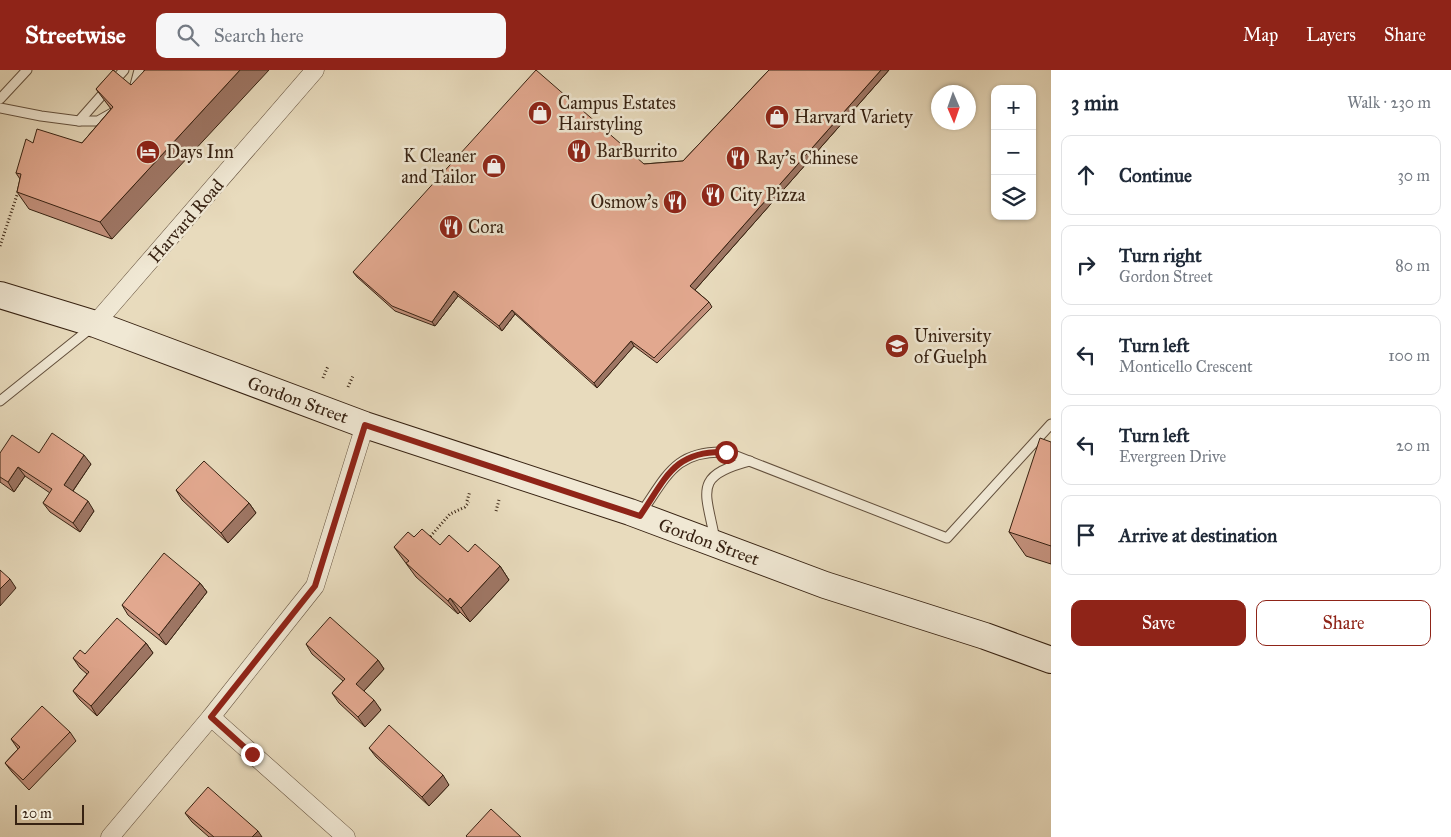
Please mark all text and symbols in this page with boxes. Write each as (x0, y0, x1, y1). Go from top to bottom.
search box (156, 13, 506, 58)
text: Streetwise (25, 20, 126, 50)
icon: search (174, 21, 202, 49)
text: Search here (214, 24, 304, 47)
text: Map (1243, 24, 1278, 46)
text: Layers (1306, 24, 1356, 46)
text: Share (1384, 24, 1426, 46)
north arrow (931, 85, 976, 130)
map controls (991, 85, 1036, 220)
button: + (991, 85, 1036, 130)
text: 3 min (1071, 90, 1119, 116)
place label: Campus Estates Hairstyling (558, 92, 676, 136)
text: Walk · 230 m (1347, 93, 1431, 112)
shop icon: Campus Estates Hairstyling (527, 100, 553, 126)
shop icon: Harvard Variety (764, 104, 790, 130)
place label: Harvard Variety (794, 106, 913, 128)
button: − (991, 130, 1036, 175)
restaurant icon: BarBurrito (566, 138, 592, 164)
hotel icon: Days Inn (135, 139, 161, 165)
place label: BarBurrito (596, 140, 677, 162)
place label: Days Inn (166, 141, 234, 163)
place label: K Cleaner and Tailor (401, 145, 476, 188)
restaurant icon: Ray's Chinese (725, 145, 751, 171)
place label: Ray's Chinese (756, 147, 858, 169)
shop icon: K Cleaner and Tailor (481, 153, 507, 179)
icon: ahead (1072, 161, 1100, 189)
text: Continue (1119, 164, 1192, 187)
text: 30 m (1397, 166, 1430, 185)
street label: Harvard Road (143, 174, 229, 268)
button: layers (991, 175, 1036, 220)
restaurant icon: City Pizza (700, 182, 726, 208)
place label: City Pizza (730, 184, 806, 206)
restaurant icon: Osmow's (662, 189, 688, 215)
place label: Osmow's (591, 191, 658, 213)
restaurant icon: Cora (438, 214, 464, 240)
place label: Cora (468, 216, 504, 238)
text: Turn right (1119, 244, 1202, 267)
icon: right (1072, 251, 1100, 279)
text: 80 m (1395, 256, 1430, 275)
text: Gordon Street (1119, 267, 1213, 286)
place label: University of Guelph (914, 325, 992, 368)
school or university icon: University of Guelph (884, 333, 910, 359)
text: Turn left (1119, 334, 1189, 357)
icon: left (1072, 341, 1100, 369)
text: 100 m (1388, 346, 1430, 365)
text: Monticello Crescent (1119, 357, 1253, 376)
street label: Gordon Street (245, 372, 352, 429)
text: Turn left (1119, 424, 1189, 447)
icon: left (1072, 431, 1100, 459)
text: 20 m (1396, 436, 1430, 455)
route start (715, 441, 738, 464)
text: Evergreen Drive (1119, 447, 1226, 466)
street label: Gordon Street (656, 514, 763, 571)
icon: arrive (1072, 521, 1100, 549)
text: Arrive at destination (1119, 524, 1277, 547)
button: Save (1071, 600, 1246, 646)
button: Share (1256, 600, 1431, 646)
route end (241, 743, 264, 766)
scale bar (15, 802, 84, 825)
text: 20 m (22, 805, 52, 822)

